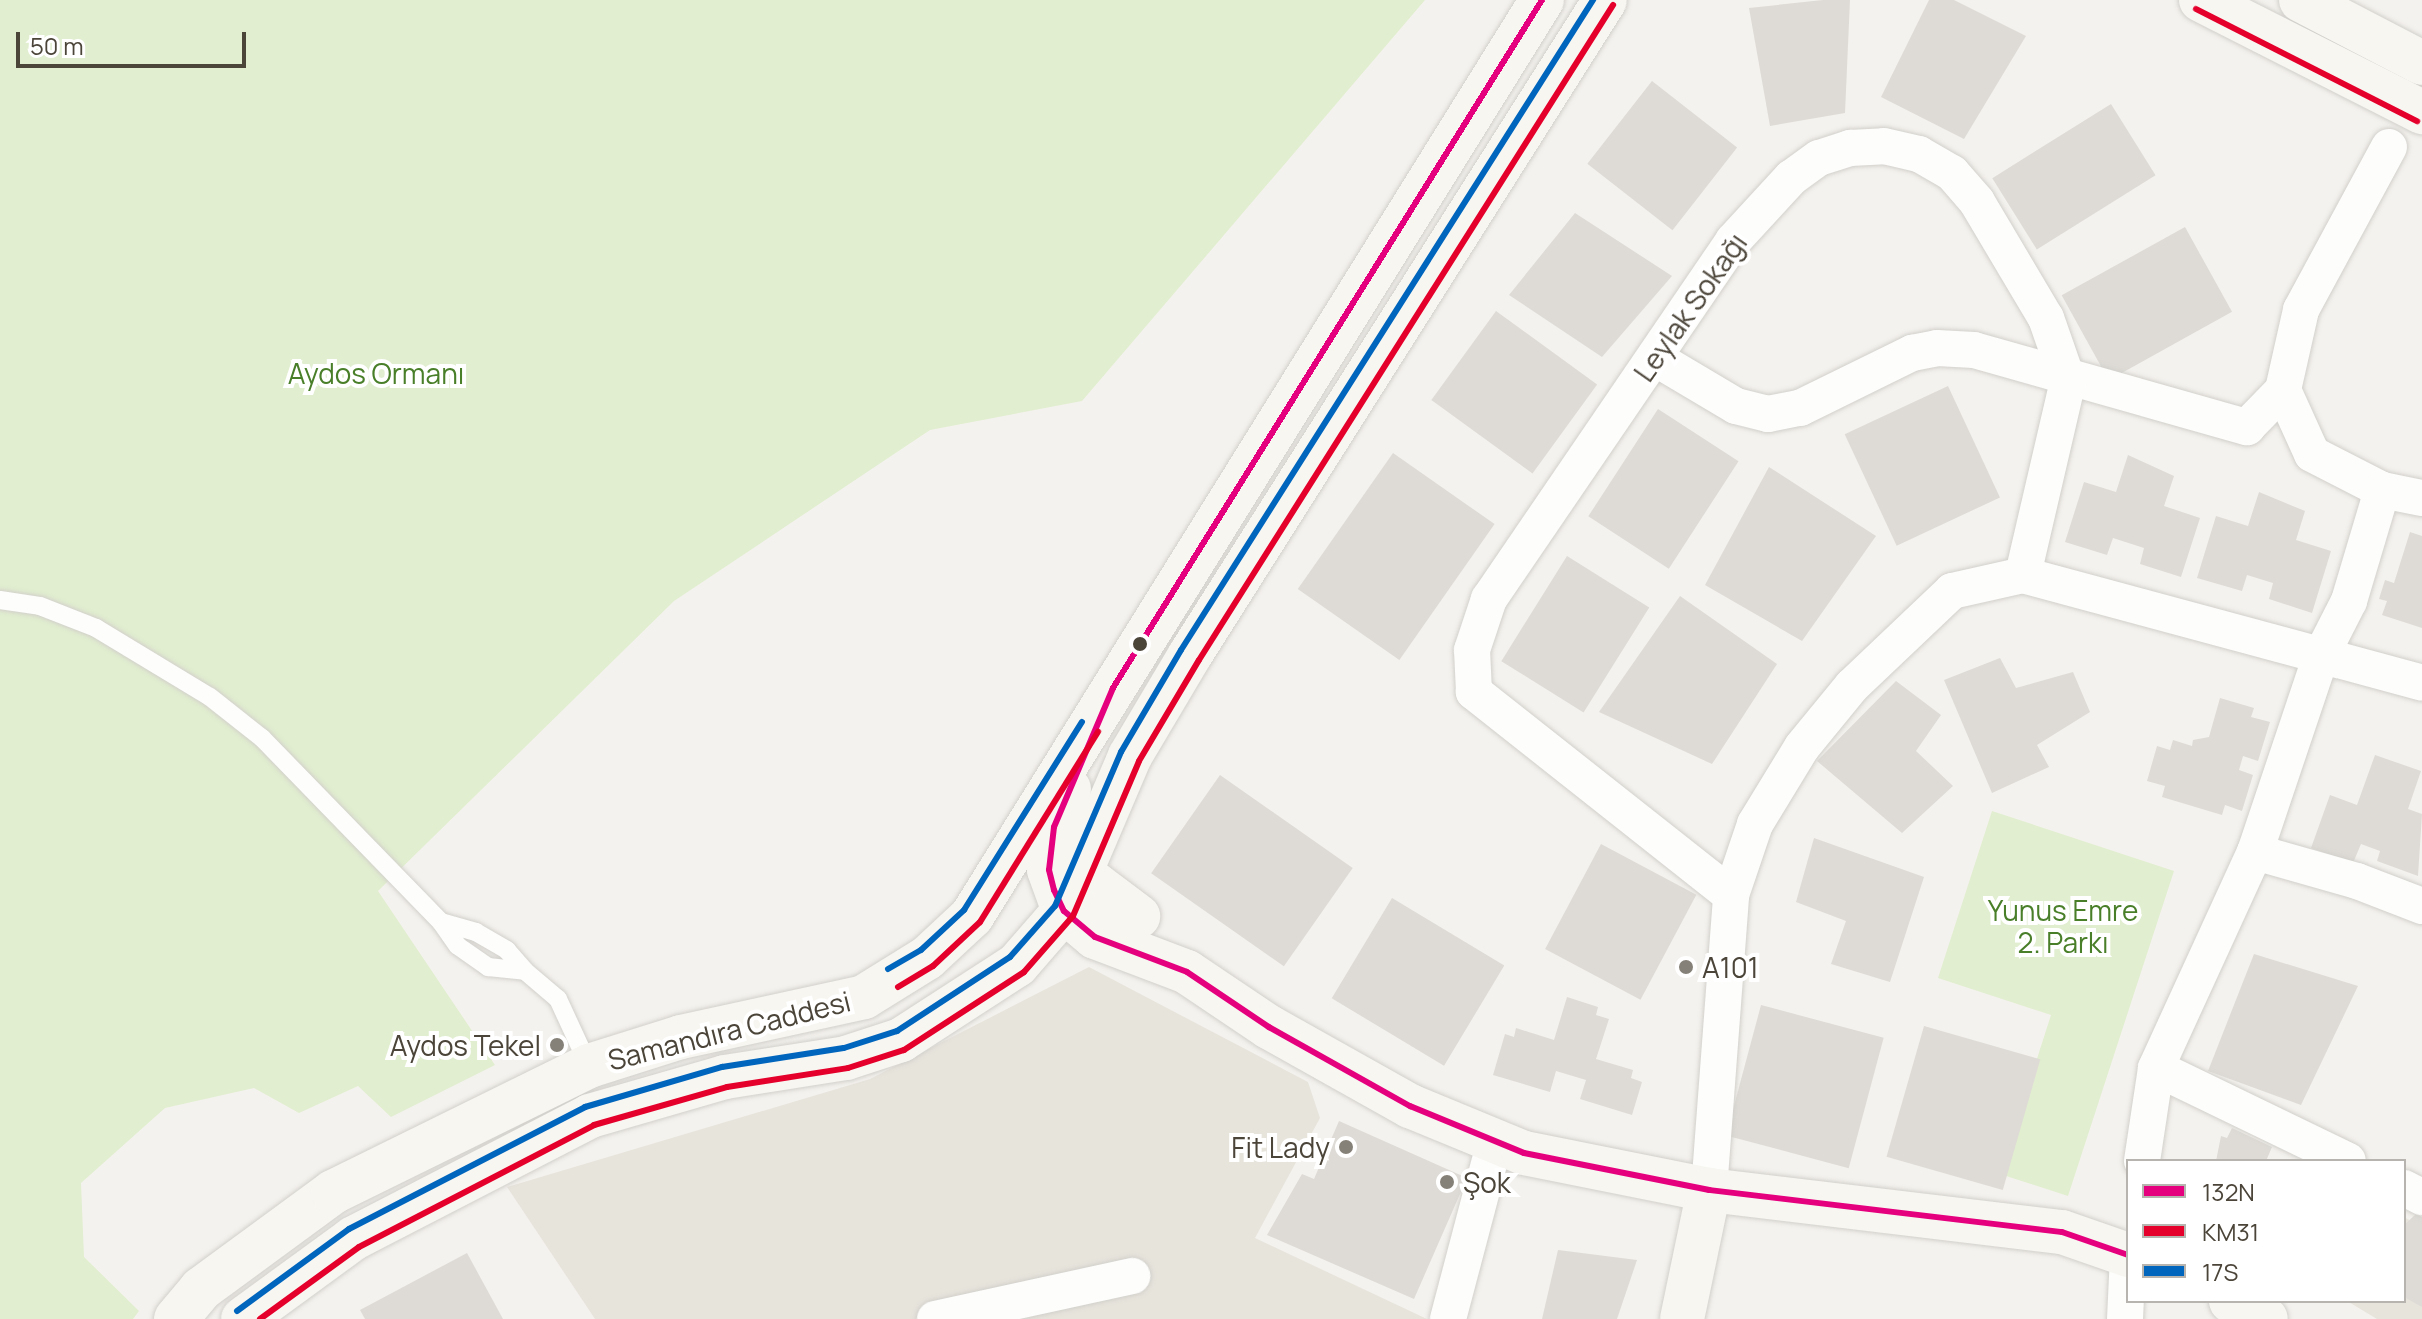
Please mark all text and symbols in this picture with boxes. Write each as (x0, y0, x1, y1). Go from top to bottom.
scale bar (20, 16, 250, 66)
text: 50 m (30, 29, 84, 62)
street label: Leylak Sokağı (1627, 226, 1753, 388)
park label: Aydos Ormanı (288, 356, 464, 390)
unlabelled marker (1132, 636, 1148, 652)
park label: Yunus Emre 2. Parkı (1988, 893, 2138, 959)
place label: A101 (1702, 950, 1759, 984)
marker: A101 (1677, 958, 1695, 976)
street label: Samandıra Caddesi (604, 984, 854, 1076)
place label: Aydos Tekel (390, 1028, 541, 1062)
marker: Aydos Tekel (548, 1036, 566, 1054)
place label: Fit Lady (1231, 1130, 1330, 1164)
marker: Fit Lady (1337, 1138, 1355, 1156)
legend (2126, 1159, 2406, 1303)
place label: Şok (1463, 1165, 1511, 1199)
marker: Şok (1438, 1173, 1456, 1191)
text: 132N (2202, 1175, 2255, 1208)
text: KM31 (2202, 1215, 2259, 1248)
text: 17S (2202, 1255, 2238, 1288)

